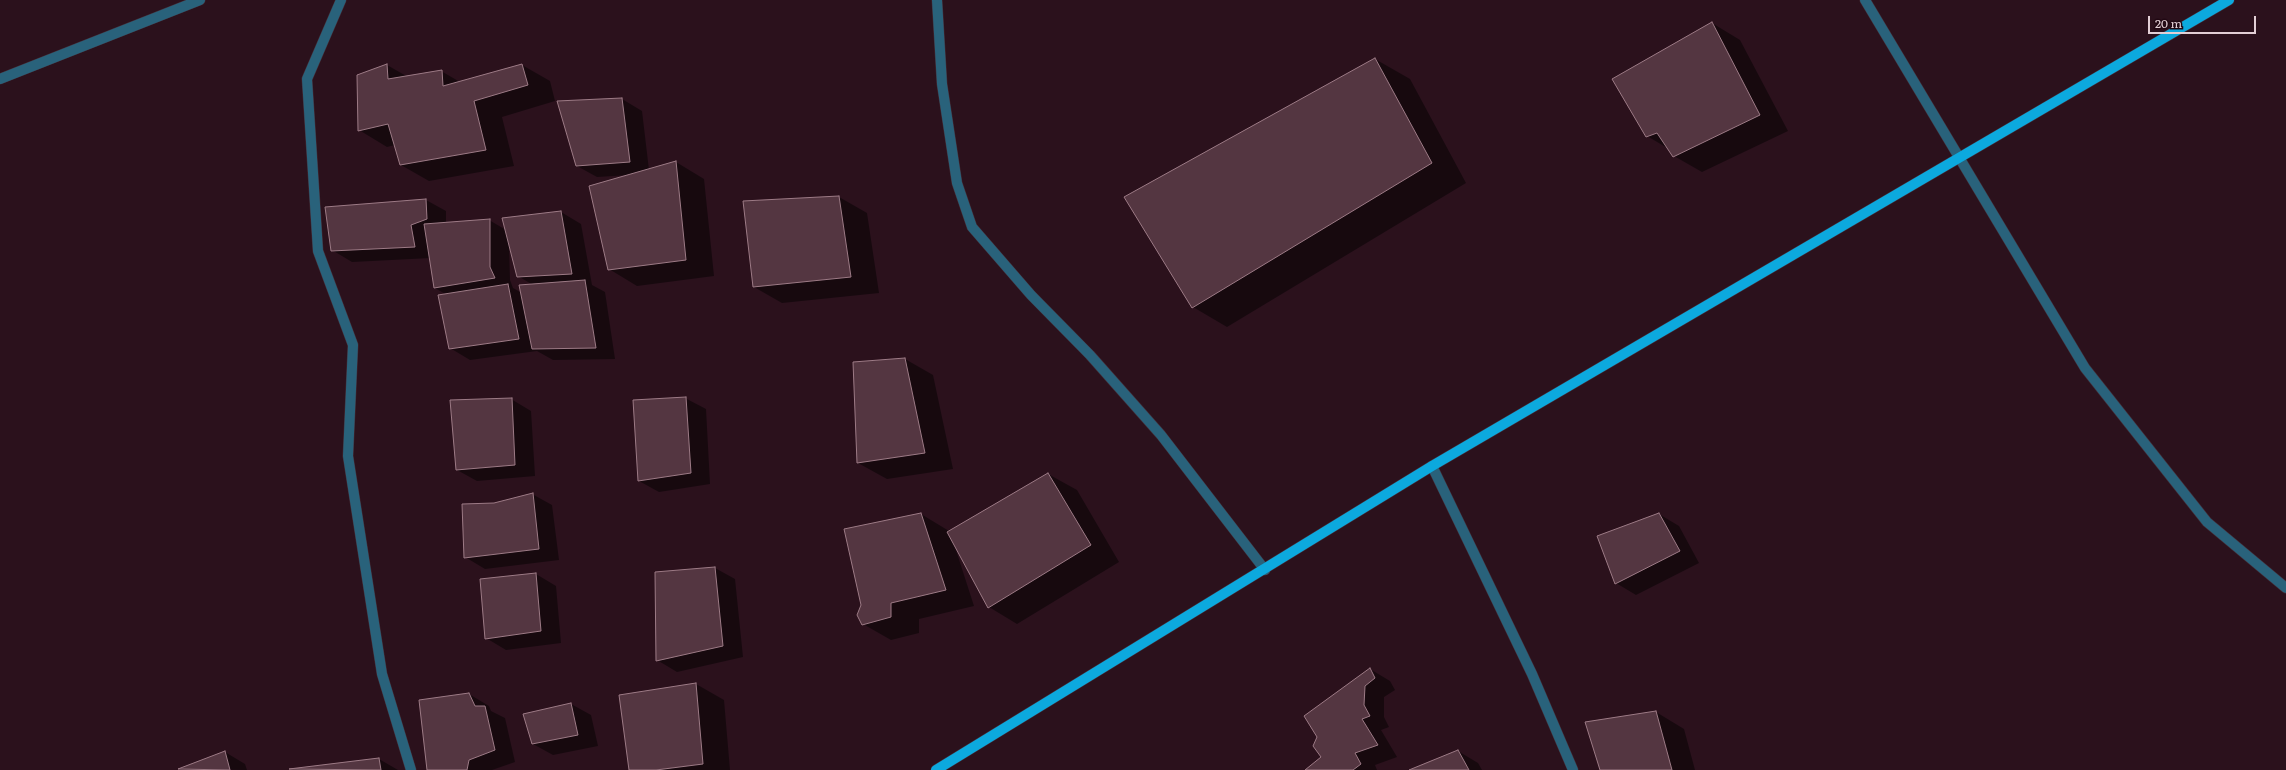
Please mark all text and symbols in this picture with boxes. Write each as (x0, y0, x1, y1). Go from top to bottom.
scale bar (2150, 8, 2258, 34)
text: 20 m (2155, 14, 2182, 32)

